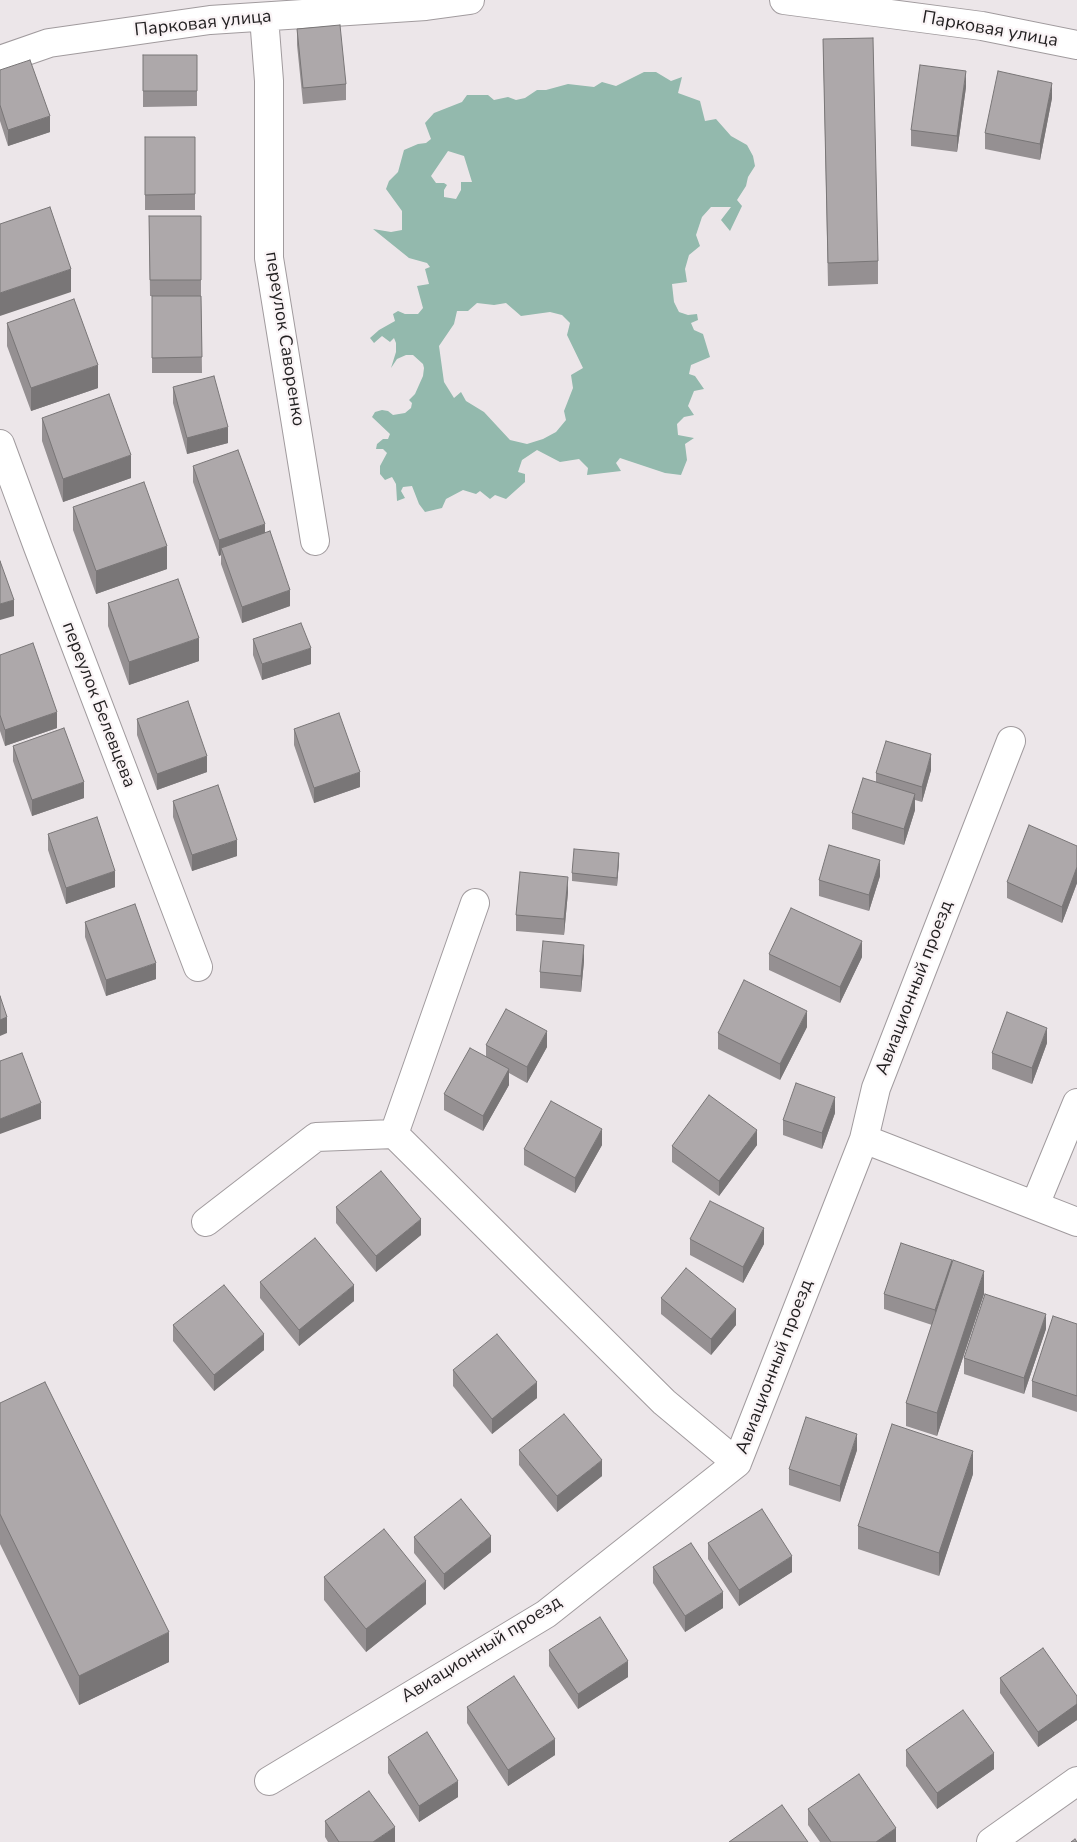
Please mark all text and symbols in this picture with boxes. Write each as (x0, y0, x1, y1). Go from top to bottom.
street label: Парковая улица (133, 6, 273, 42)
street label: Парковая улица (920, 7, 1060, 53)
street label: переулок Саворенко (260, 250, 308, 428)
street label: переулок Белевцева (56, 619, 140, 791)
street label: Авиационный проезд (872, 898, 958, 1078)
street label: Авиационный проезд (732, 1277, 818, 1457)
street label: Авиационный проезд (398, 1592, 566, 1708)

